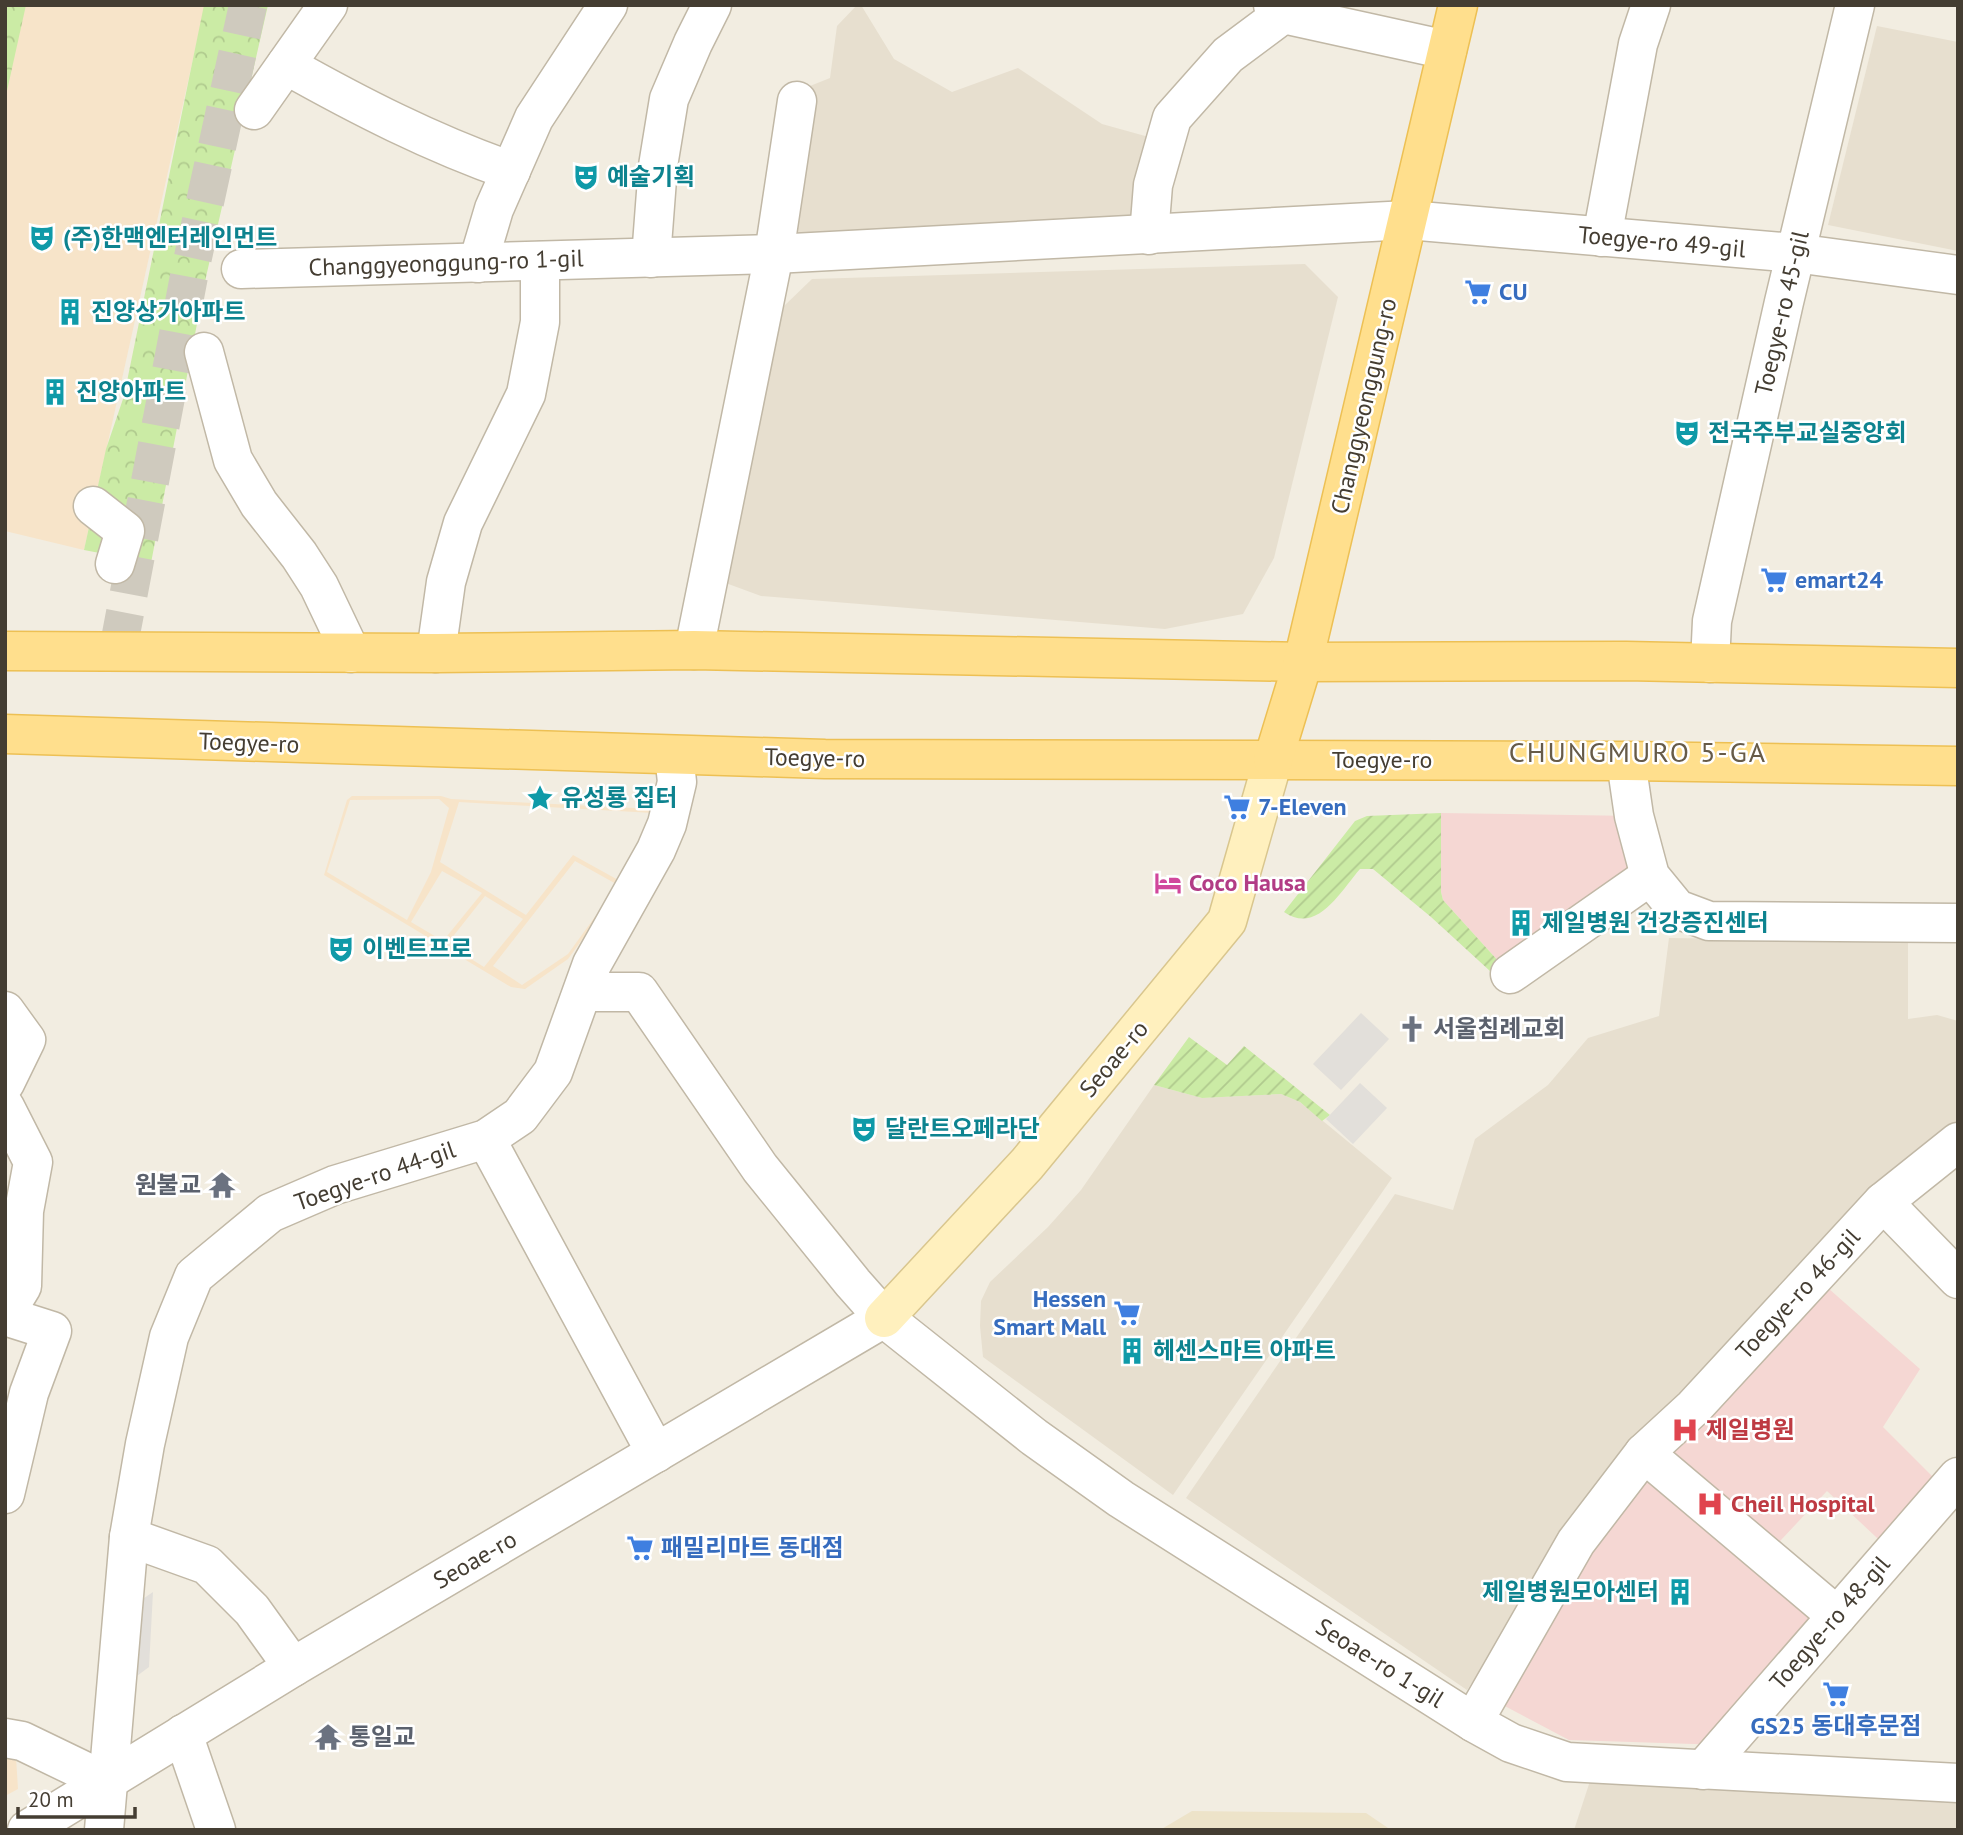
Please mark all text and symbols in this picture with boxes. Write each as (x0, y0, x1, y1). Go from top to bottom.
place label: 예술기획 (607, 161, 695, 192)
theatre icon: 예술기획 (571, 162, 601, 192)
street label: Toegye-ro 49-gil (1577, 219, 1747, 264)
place label: (주)한맥엔터레인먼트 (63, 222, 277, 253)
theatre icon: (주)한맥엔터레인먼트 (27, 223, 57, 253)
street label: Toegye-ro 45-gil (1747, 227, 1816, 398)
street label: Changgyeonggung-ro 1-gil (308, 242, 584, 283)
place label: CU (1499, 276, 1527, 307)
supermarket icon: CU (1463, 277, 1493, 307)
street label: Changgyeonggung-ro (1324, 295, 1403, 517)
place label: 진양상가아파트 (91, 296, 246, 327)
building icon: 진양상가아파트 (55, 297, 85, 327)
place label: 진양아파트 (76, 376, 186, 407)
building icon: 진양아파트 (40, 377, 70, 407)
place label: 전국주부교실중앙회 (1708, 417, 1907, 448)
theatre icon: 전국주부교실중앙회 (1672, 418, 1702, 448)
place label: emart24 (1795, 564, 1884, 595)
supermarket icon: emart24 (1759, 565, 1789, 595)
street label: Toegye-ro (198, 725, 300, 760)
district label: CHUNGMURO 5-GA (1509, 733, 1767, 770)
street label: Toegye-ro (764, 741, 866, 774)
street label: Toegye-ro (1332, 744, 1432, 775)
place label: 유성룡 집터 (561, 782, 677, 813)
place icon: 유성룡 집터 (525, 783, 555, 813)
place label: 7-Eleven (1258, 791, 1347, 822)
supermarket icon: 7-Eleven (1222, 792, 1252, 822)
place label: Coco Hausa (1189, 867, 1306, 898)
hotel icon: Coco Hausa (1153, 868, 1183, 898)
place label: 제일병원 건강증진센터 (1542, 907, 1769, 938)
building icon: 제일병원 건강증진센터 (1506, 908, 1536, 938)
place label: 이벤트프로 (362, 933, 472, 964)
theatre icon: 이벤트프로 (326, 934, 356, 964)
place label: 서울침례교회 (1433, 1013, 1565, 1044)
street label: Seoae-ro (1072, 1014, 1155, 1104)
church icon: 서울침례교회 (1397, 1014, 1427, 1044)
place label: 달란트오페라단 (885, 1113, 1040, 1144)
theatre icon: 달란트오페라단 (849, 1114, 879, 1144)
street label: Toegye-ro 44-gil (290, 1133, 459, 1218)
place label: 원불교 (135, 1169, 201, 1200)
temple icon: 원불교 (207, 1170, 237, 1200)
street label: Toegye-ro 46-gil (1729, 1222, 1866, 1366)
place label: Hessen Smart Mall (993, 1283, 1107, 1342)
supermarket icon: Hessen Smart Mall (1112, 1298, 1142, 1328)
place label: 헤센스마트 아파트 (1153, 1335, 1336, 1366)
building icon: 헤센스마트 아파트 (1117, 1336, 1147, 1366)
place label: 제일병원 (1706, 1414, 1794, 1445)
hospital icon: 제일병원 (1670, 1415, 1700, 1445)
place label: Cheil Hospital (1731, 1488, 1876, 1519)
hospital icon: Cheil Hospital (1695, 1489, 1725, 1519)
street label: Seoae-ro (427, 1523, 522, 1596)
place label: 패밀리마트 동대점 (661, 1532, 844, 1563)
supermarket icon: 패밀리마트 동대점 (625, 1533, 655, 1563)
street label: Toegye-ro 48-gil (1763, 1549, 1897, 1696)
place label: 제일병원모아센터 (1482, 1576, 1659, 1607)
building icon: 제일병원모아센터 (1665, 1577, 1695, 1607)
street label: Seoae-ro 1-gil (1310, 1611, 1450, 1714)
supermarket icon: GS25 동대후문점 (1821, 1679, 1851, 1709)
place label: GS25 동대후문점 (1750, 1710, 1922, 1741)
place label: 통일교 (349, 1721, 415, 1752)
temple icon: 통일교 (313, 1722, 343, 1752)
scale bar (18, 1776, 135, 1820)
text: 20 m (28, 1786, 74, 1813)

